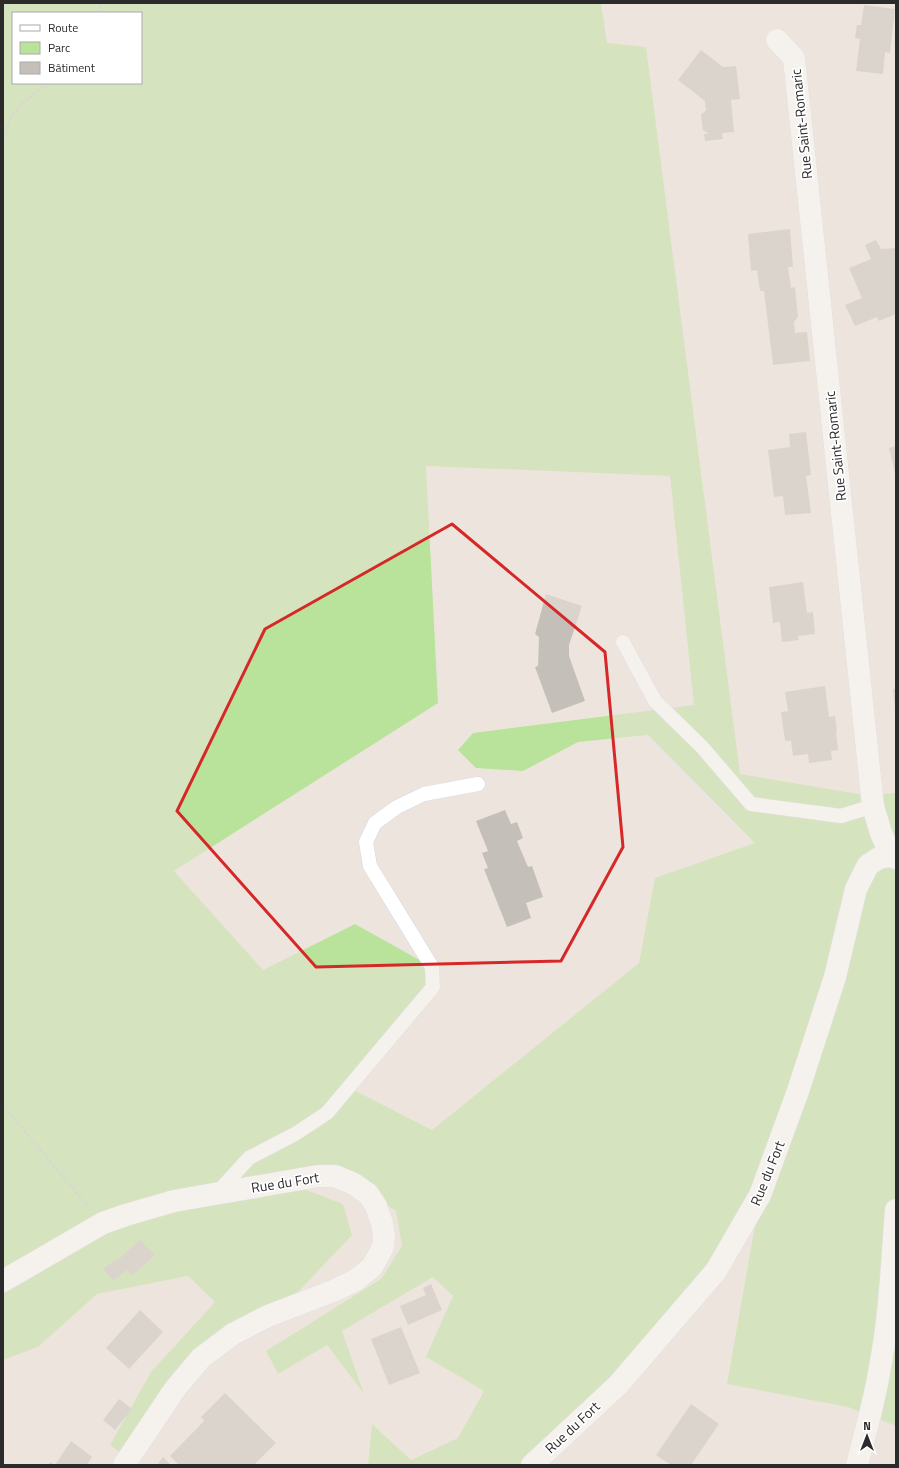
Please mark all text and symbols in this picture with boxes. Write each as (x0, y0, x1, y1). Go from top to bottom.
legend (12, 12, 142, 84)
text: Route (48, 18, 78, 37)
text: Parc (48, 38, 70, 57)
text: Bâtiment (48, 58, 96, 77)
street label: Rue Saint-Romaric (785, 68, 817, 180)
street label: Rue Saint-Romaric (819, 390, 851, 502)
street label: Rue du Fort (744, 1137, 790, 1209)
street label: Rue du Fort (250, 1166, 320, 1198)
street label: Rue du Fort (540, 1396, 604, 1458)
north arrow (847, 1416, 887, 1456)
text: N (863, 1418, 871, 1434)

